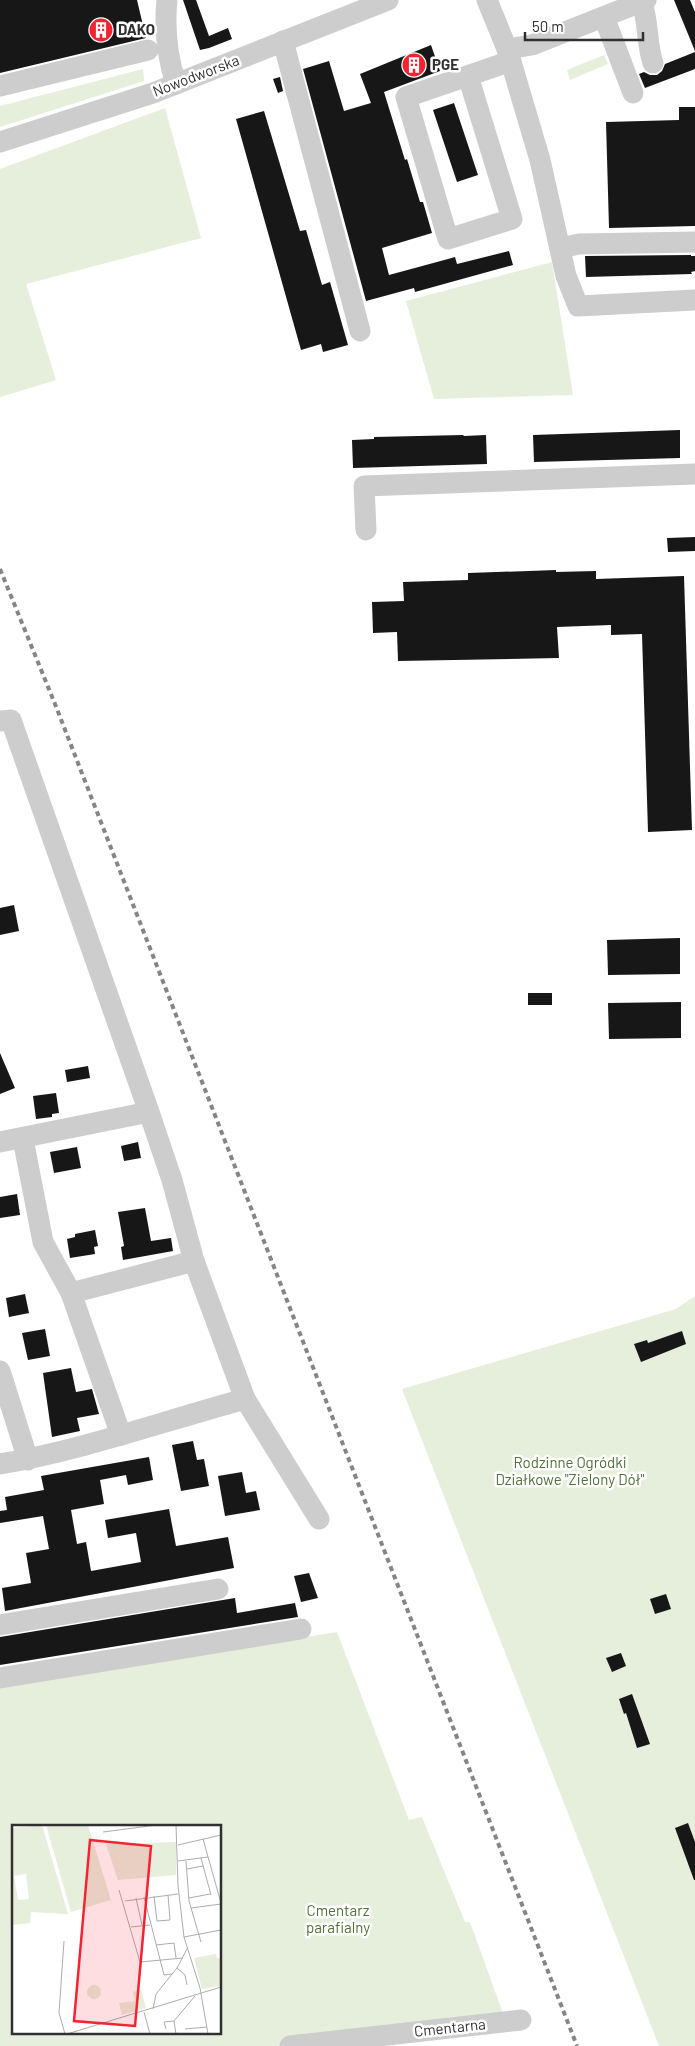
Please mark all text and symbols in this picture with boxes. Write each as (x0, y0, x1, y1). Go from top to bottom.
scale bar (525, 10, 642, 42)
building icon: DAKO (88, 17, 114, 43)
text: 50 m (532, 17, 564, 35)
place label: DAKO (118, 20, 155, 38)
street label: Nowodworska (150, 50, 242, 100)
building icon: PGE (401, 52, 427, 78)
place label: PGE (432, 55, 459, 73)
park label: Rodzinne Ogródki Działkowe "Zielony Dół" (495, 1453, 645, 1488)
inset map (12, 1825, 221, 2034)
park label: Cmentarz parafialny (306, 1901, 370, 1936)
street label: Cmentarna (413, 2014, 487, 2040)

